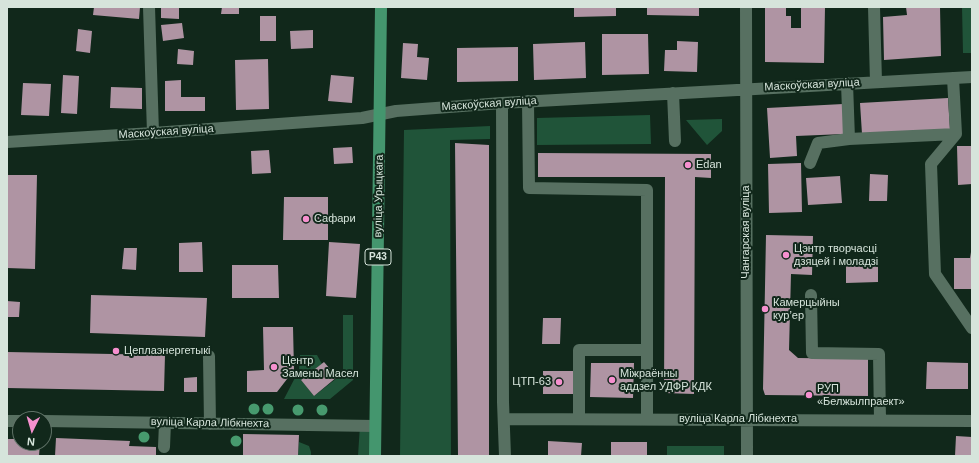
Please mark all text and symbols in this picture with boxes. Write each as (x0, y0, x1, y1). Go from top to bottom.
street label: Маскоўская вуліца (764, 76, 860, 94)
street label: Маскоўская вуліца (441, 94, 537, 114)
street label: Маскоўская вуліца (118, 122, 214, 142)
street label: вуліца Урыцкага (372, 154, 386, 238)
place label: Edan (696, 158, 722, 172)
marker: Edan (683, 160, 693, 170)
street label: Чангарская вуліца (739, 185, 753, 279)
place label: Сафари (314, 212, 356, 226)
marker: Сафари (301, 214, 311, 224)
place label: Цэнтр творчасці дзяцей і моладзі (794, 242, 878, 268)
road number: Р43 (365, 249, 391, 265)
marker: Цэнтр творчасці дзяцей і моладзі (781, 250, 791, 260)
place label: Камерцыйны курʼер (773, 296, 840, 322)
marker: Камерцыйны курʼер (760, 304, 770, 314)
place label: Цеплаэнергетыкі (124, 344, 210, 358)
marker: Цеплаэнергетыкі (111, 346, 121, 356)
place label: Центр Замены Масел (282, 354, 359, 380)
marker: Центр Замены Масел (269, 362, 279, 372)
place label: Міжраённы аддзел УДФР КДК (620, 367, 712, 393)
place label: ЦТП-63 (512, 375, 551, 389)
marker: Міжраённы аддзел УДФР КДК (607, 375, 617, 385)
marker: ЦТП-63 (554, 377, 564, 387)
place label: РУП «Белжылпраект» (817, 382, 905, 408)
marker: РУП «Белжылпраект» (804, 390, 814, 400)
north arrow (12, 411, 52, 451)
street label: вуліца Карла Лібкнехта (679, 412, 797, 426)
street label: вуліца Карла Лібкнехта (151, 415, 269, 431)
text: N (27, 436, 36, 448)

